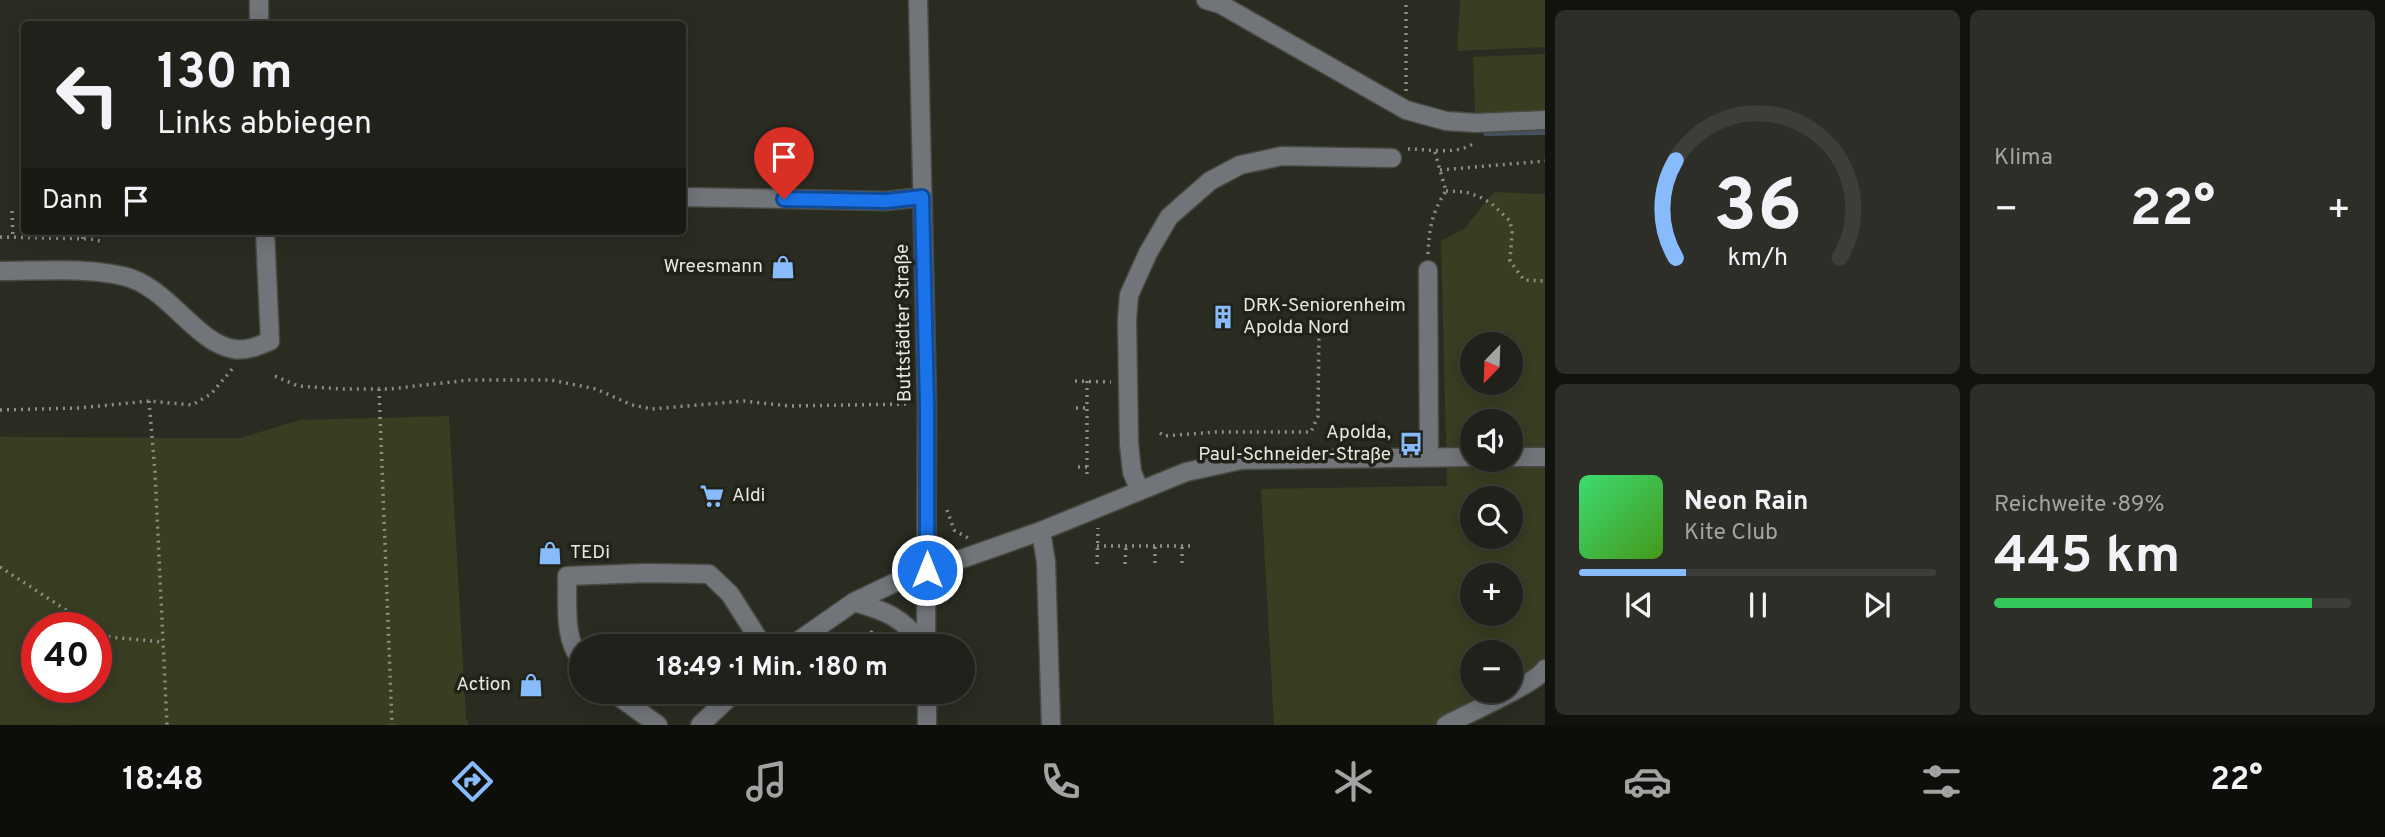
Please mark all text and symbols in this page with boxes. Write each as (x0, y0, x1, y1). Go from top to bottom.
text: 130 m (157, 44, 293, 106)
icon: left (42, 49, 133, 140)
text: Links abbiegen (157, 105, 372, 145)
pin (754, 127, 814, 199)
icon: arrive (765, 138, 803, 176)
text: Klima (1994, 144, 2053, 173)
text: 36 (1713, 164, 1802, 256)
text: 22° (2130, 178, 2215, 244)
icon: arrive (117, 182, 155, 220)
text: Dann (42, 185, 103, 218)
text: − (1994, 187, 2019, 236)
text: + (2326, 187, 2351, 236)
text: km/h (1727, 243, 1788, 275)
street label: Buttstädter Straße (891, 244, 917, 402)
shop icon: Wreesmann (769, 253, 797, 281)
place label: Wreesmann (664, 255, 763, 279)
place label: DRK-Seniorenheim Apolda Nord (1243, 294, 1406, 340)
building icon: DRK-Seniorenheim Apolda Nord (1209, 303, 1237, 331)
north arrow (1460, 332, 1522, 396)
map controls (1460, 332, 1523, 703)
button: sound (1460, 409, 1523, 472)
place label: Apolda, Paul-Schneider-Straße (1198, 421, 1391, 467)
bus stop icon: Apolda, Paul-Schneider-Straße (1397, 430, 1425, 458)
supermarket icon: Aldi (698, 482, 726, 510)
place label: Aldi (732, 484, 765, 508)
button: search (1460, 486, 1523, 549)
text: Neon Rain (1684, 486, 1809, 519)
text: Reichweite · 89% (1994, 491, 2165, 520)
text: Kite Club (1684, 519, 1778, 548)
text: 445 km (1994, 525, 2180, 591)
position arrow (890, 533, 964, 607)
shop icon: TEDi (536, 539, 564, 567)
place label: TEDi (570, 541, 610, 565)
button: + (1460, 563, 1523, 626)
icon: previous (1620, 586, 1658, 624)
icon: pause (1739, 586, 1777, 624)
icon: next (1858, 586, 1896, 624)
speed limit sign: 40 (21, 612, 112, 703)
button: − (1460, 640, 1523, 703)
text: 18:49 · 1 Min. · 180 m (656, 652, 888, 685)
shop icon: Action (517, 671, 545, 699)
place label: Action (456, 673, 511, 697)
icon: directions (448, 757, 497, 806)
icon: music (742, 757, 791, 806)
icon: phone (1036, 757, 1085, 806)
icon: climate (1329, 757, 1378, 806)
icon: car (1623, 757, 1672, 806)
icon: filters (1917, 757, 1966, 806)
text: 18:48 (122, 761, 204, 801)
text: 22° (2210, 761, 2263, 801)

